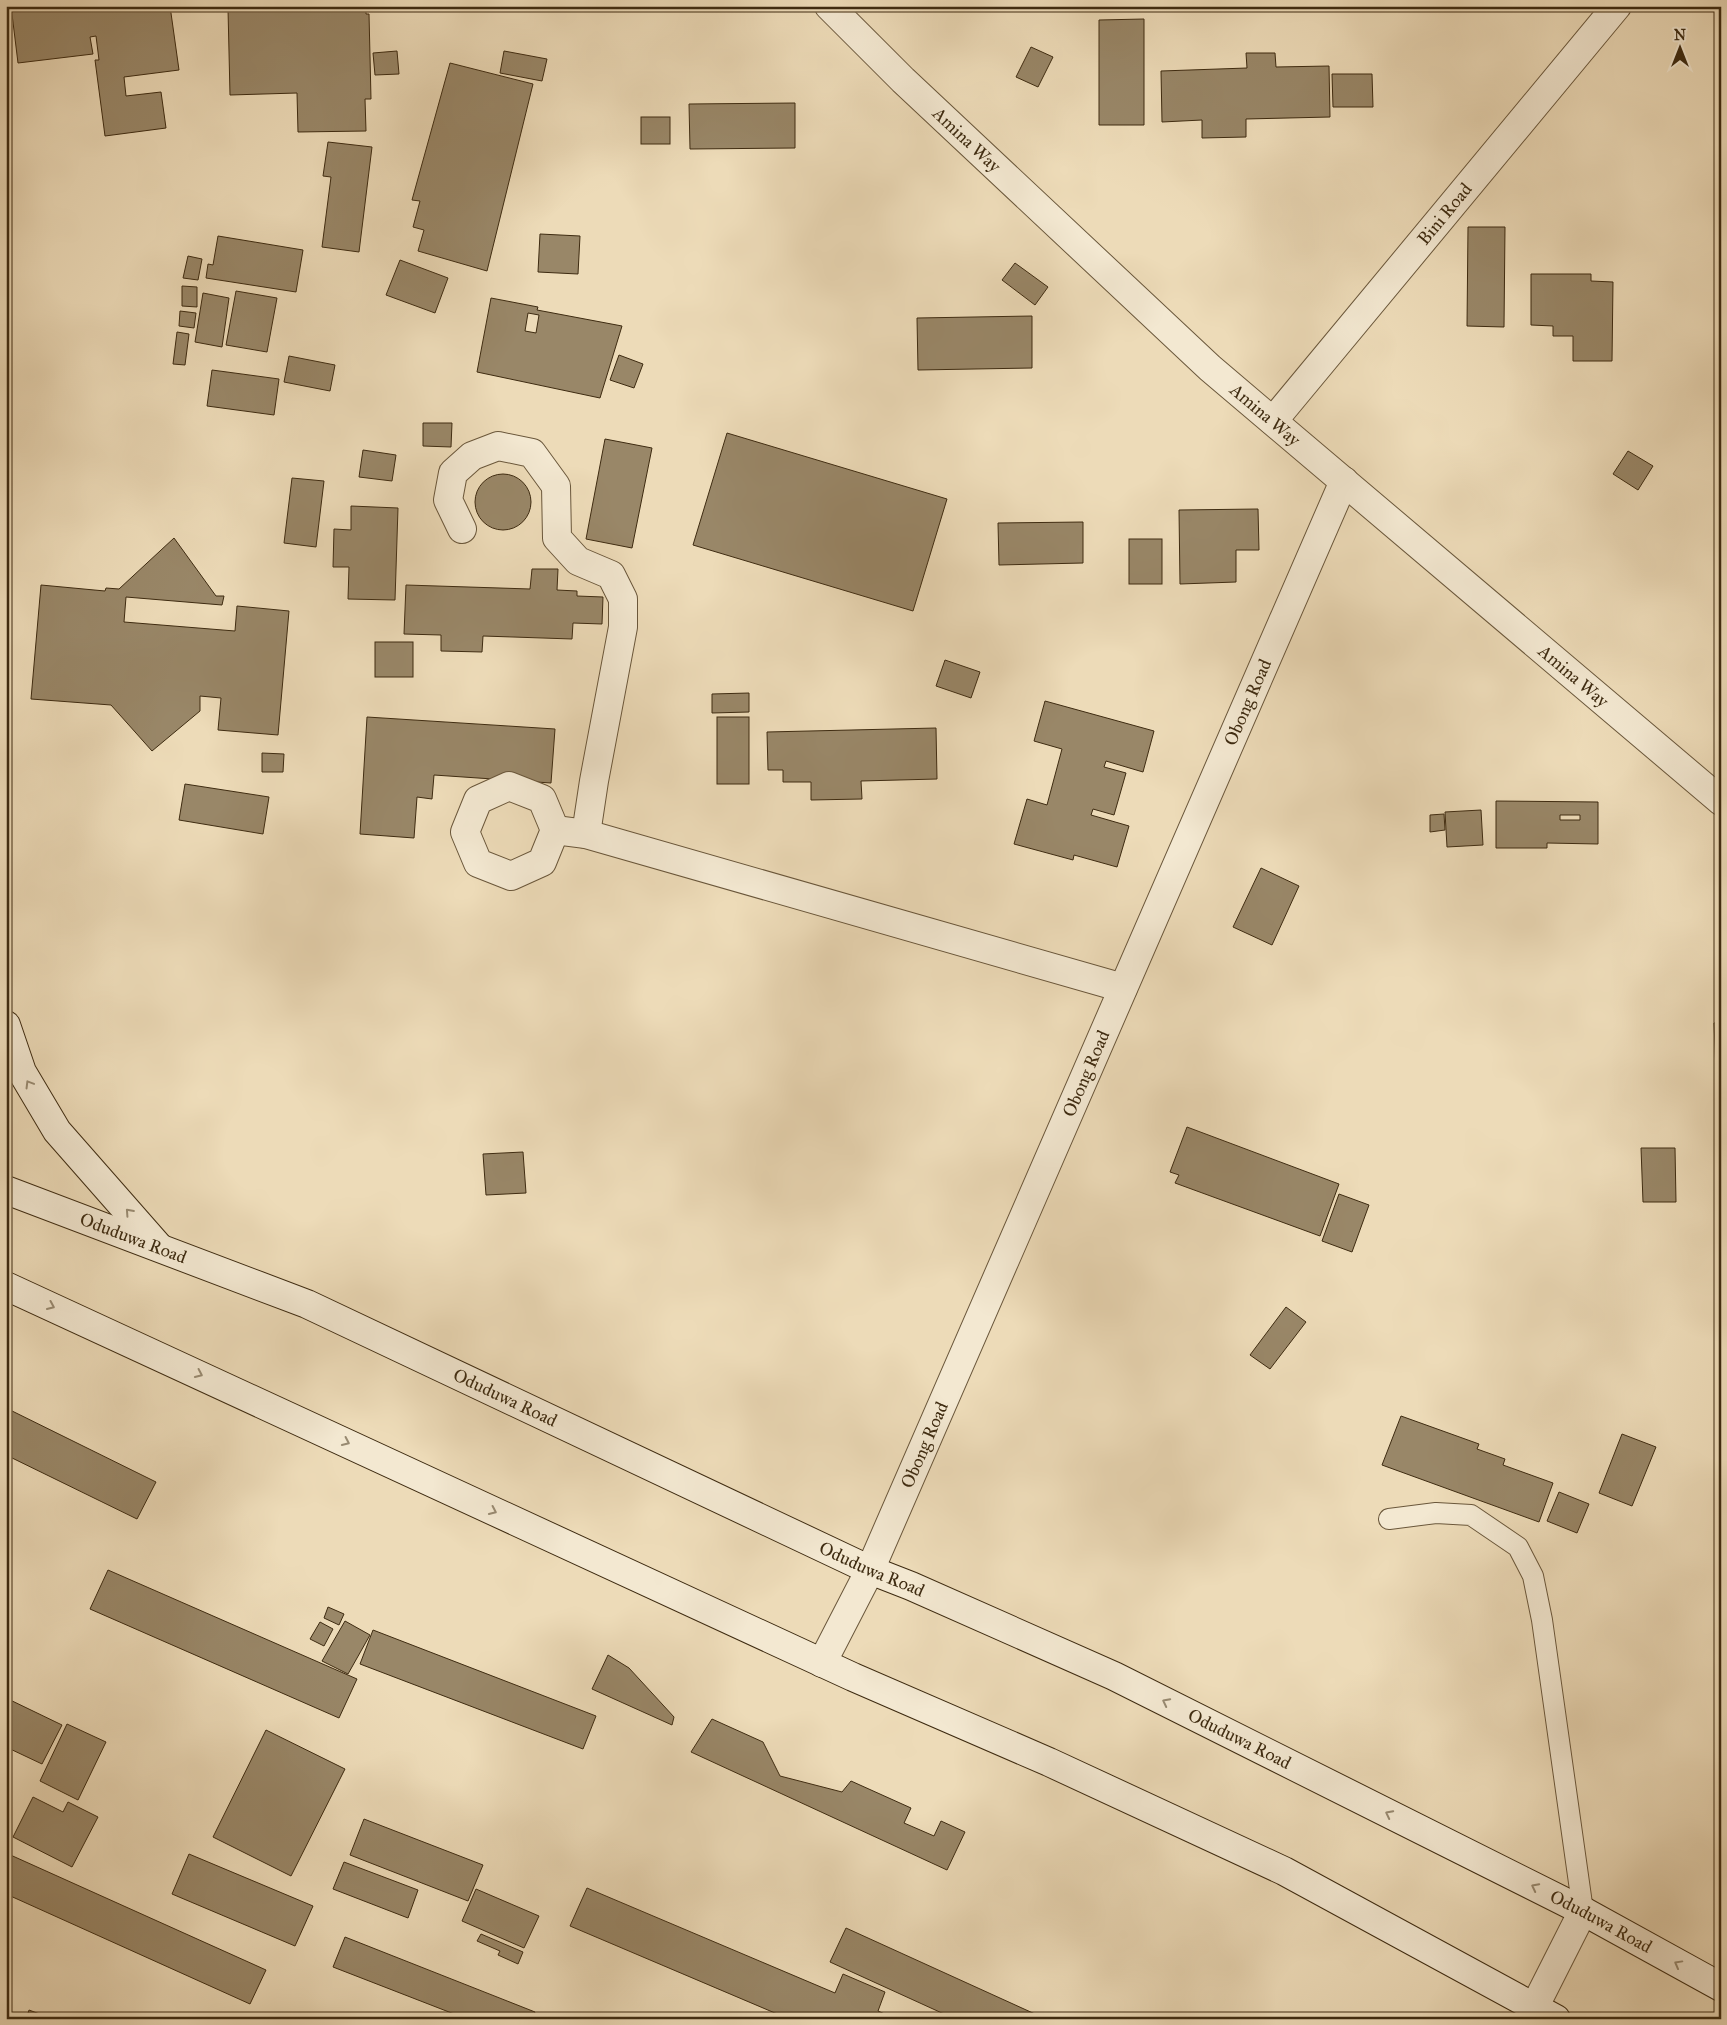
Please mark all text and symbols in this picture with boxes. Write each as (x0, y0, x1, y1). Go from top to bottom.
north arrow (1654, 22, 1704, 72)
text: N (1674, 27, 1686, 44)
street label: Amina Way (927, 102, 1006, 177)
street label: Bini Road (1413, 178, 1477, 249)
street label: Amina Way (1225, 378, 1305, 451)
street label: Amina Way (1533, 639, 1614, 712)
street label: Obong Road (1219, 656, 1276, 749)
street label: Obong Road (1058, 1027, 1115, 1120)
one-way arrow (26, 1081, 36, 1090)
street label: Oduduwa Road (77, 1208, 190, 1268)
one-way arrow (125, 1209, 134, 1218)
one-way arrow (46, 1300, 55, 1311)
street label: Oduduwa Road (450, 1364, 561, 1432)
one-way arrow (193, 1368, 202, 1378)
street label: Obong Road (896, 1398, 953, 1492)
one-way arrow (341, 1436, 350, 1447)
one-way arrow (488, 1504, 497, 1515)
street label: Oduduwa Road (816, 1537, 928, 1602)
one-way arrow (1162, 1698, 1171, 1708)
street label: Oduduwa Road (1184, 1704, 1295, 1774)
one-way arrow (1386, 1811, 1395, 1821)
one-way arrow (1531, 1883, 1540, 1893)
street label: Oduduwa Road (1546, 1885, 1656, 1958)
one-way arrow (1674, 1960, 1683, 1970)

